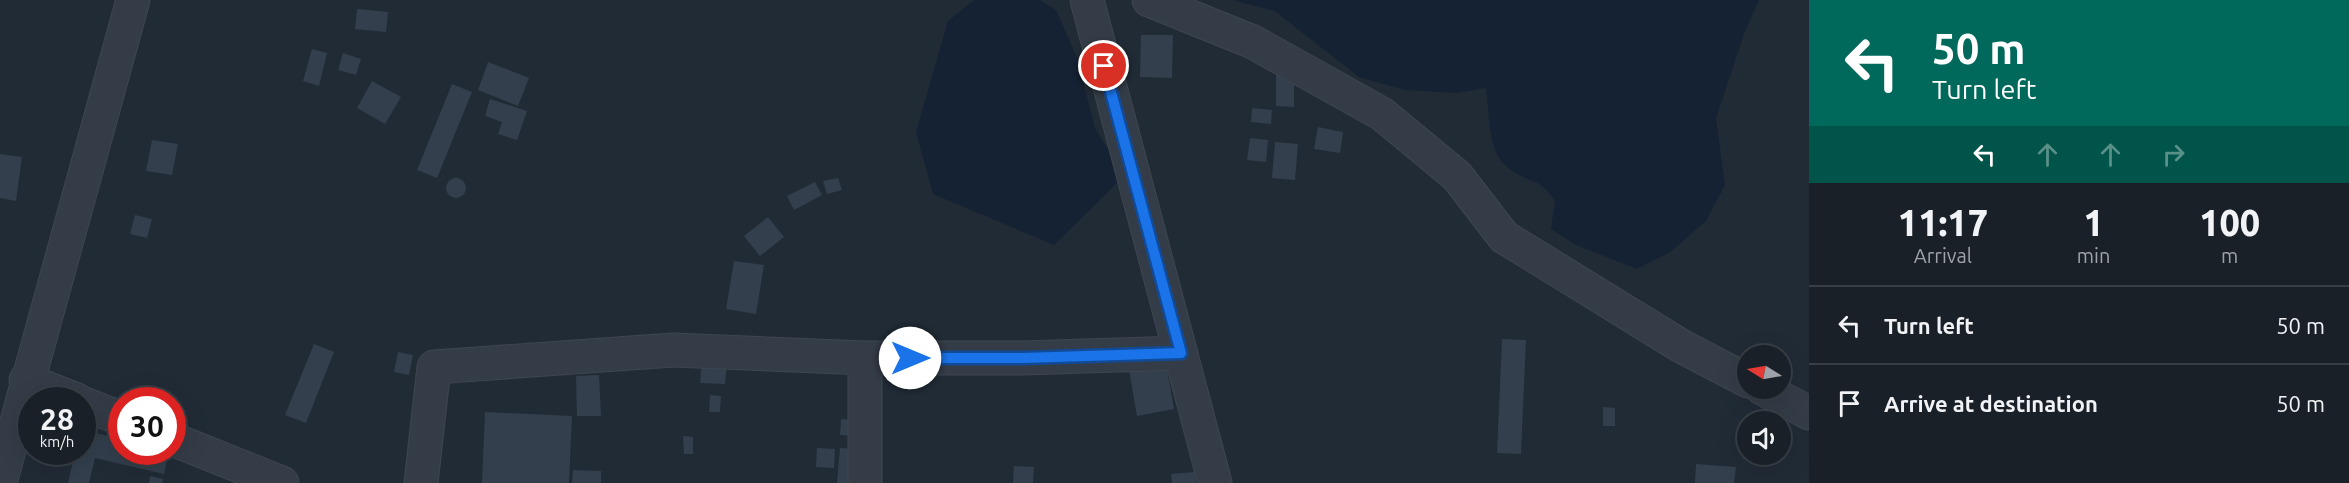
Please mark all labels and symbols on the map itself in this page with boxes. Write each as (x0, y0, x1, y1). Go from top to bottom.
pin (1078, 40, 1129, 91)
position arrow (878, 326, 942, 390)
north arrow (1737, 345, 1791, 399)
speed limit sign: 30 (108, 387, 186, 465)

